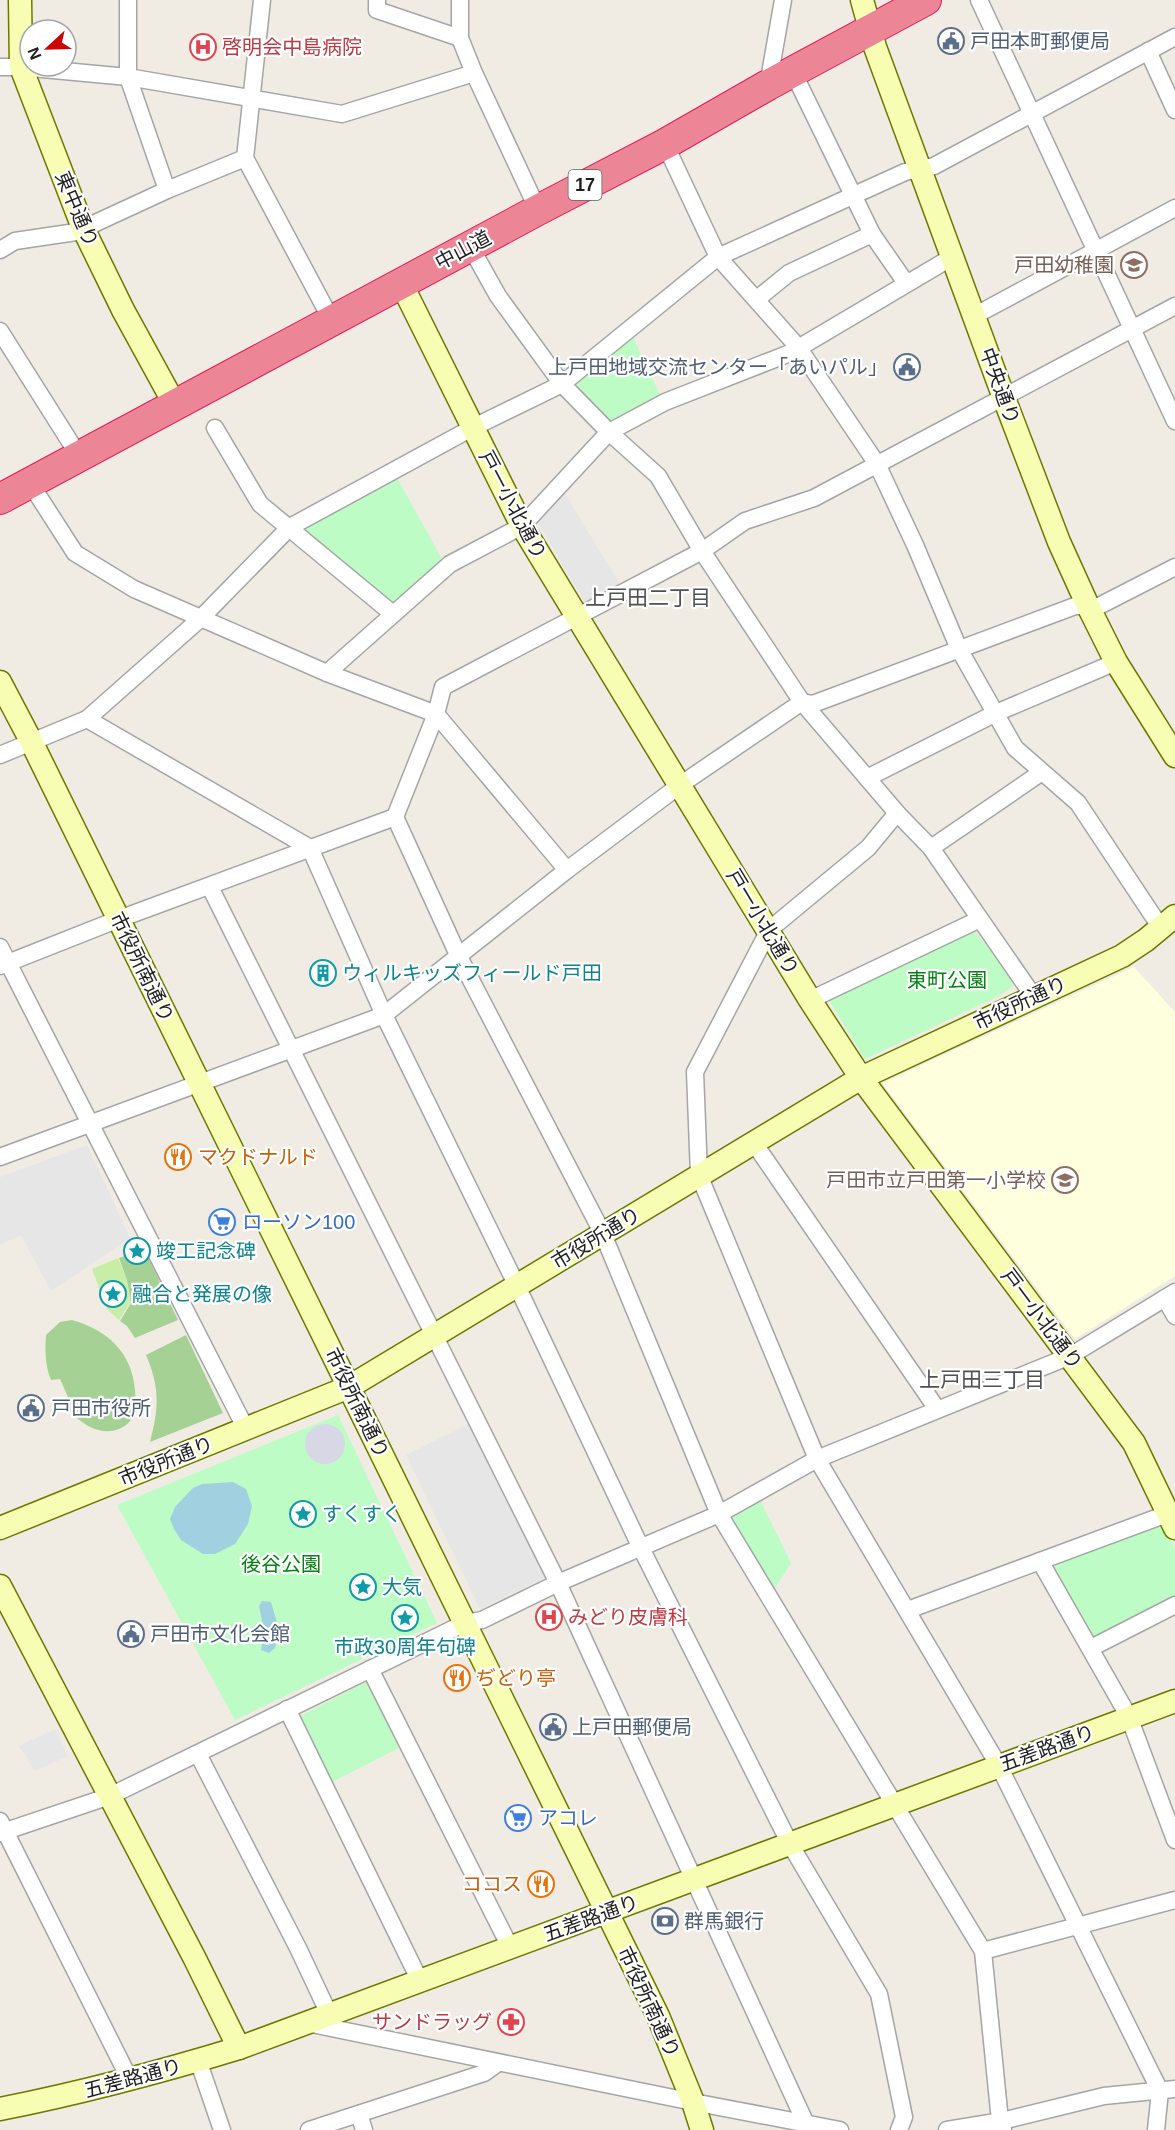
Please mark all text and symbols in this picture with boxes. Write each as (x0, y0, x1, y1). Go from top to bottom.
north arrow (18, 18, 78, 78)
public building icon: 戸田本町郵便局 (936, 26, 966, 56)
place label: 戸田本町郵便局 (970, 30, 1110, 52)
hospital icon: 啓明会中島病院 (188, 32, 218, 62)
place label: 啓明会中島病院 (222, 36, 362, 58)
text: N (25, 45, 45, 62)
street label: 東中通り (51, 168, 103, 250)
road number: 17 (568, 170, 602, 200)
street label: 中山道 (431, 226, 495, 274)
school or university icon: 戸田幼稚園 (1119, 250, 1149, 280)
place label: 戸田幼稚園 (1014, 254, 1114, 276)
street label: 中央通り (976, 345, 1024, 427)
public building icon: 上戸田地域交流センター「あいパル」 (892, 352, 922, 382)
place label: 上戸田地域交流センター「あいパル」 (548, 356, 888, 378)
street label: 戸一小北通り (475, 447, 551, 563)
district label: 上戸田二丁目 (585, 586, 711, 609)
street label: 戸一小北通り (723, 865, 803, 979)
street label: 市役所南通り (106, 908, 178, 1026)
building icon: ウィルキッズフィールド戸田 (308, 958, 338, 988)
place label: ウィルキッズフィールド戸田 (342, 962, 602, 984)
park label: 東町公園 (907, 969, 987, 991)
street label: 市役所通り (970, 972, 1070, 1034)
restaurant icon: マクドナルド (163, 1142, 193, 1172)
place label: マクドナルド (198, 1146, 318, 1168)
school or university icon: 戸田市立戸田第一小学校 (1050, 1165, 1080, 1195)
place label: 戸田市立戸田第一小学校 (826, 1169, 1046, 1191)
street label: 市役所通り (547, 1203, 645, 1273)
supermarket icon: ローソン100 (207, 1207, 237, 1237)
place label: ローソン100 (242, 1211, 355, 1233)
place icon: 竣工記念碑 (122, 1236, 152, 1266)
place label: 竣工記念碑 (156, 1240, 256, 1262)
street label: 戸一小北通り (997, 1264, 1087, 1374)
place icon: 融合と発展の像 (98, 1279, 128, 1309)
place label: 融合と発展の像 (132, 1283, 272, 1305)
street label: 市役所南通り (321, 1344, 393, 1462)
district label: 上戸田三丁目 (919, 1368, 1045, 1391)
public building icon: 戸田市役所 (16, 1393, 46, 1423)
place label: 戸田市役所 (51, 1397, 151, 1419)
street label: 市役所通り (116, 1432, 216, 1490)
place icon: すくすく (288, 1499, 318, 1529)
place label: すくすく (322, 1503, 402, 1525)
park label: 後谷公園 (241, 1553, 321, 1575)
place icon: 大気 (348, 1572, 378, 1602)
place label: 大気 (382, 1576, 422, 1598)
hospital icon: みどり皮膚科 (534, 1602, 564, 1632)
place icon: 市政30周年句碑 (390, 1603, 420, 1633)
place label: みどり皮膚科 (568, 1606, 688, 1628)
public building icon: 戸田市文化会館 (116, 1619, 146, 1649)
place label: 戸田市文化会館 (150, 1623, 290, 1645)
place label: 市政30周年句碑 (334, 1636, 476, 1658)
restaurant icon: ぢどり亭 (442, 1663, 472, 1693)
place label: ぢどり亭 (476, 1667, 556, 1689)
public building icon: 上戸田郵便局 (538, 1712, 568, 1742)
place label: 上戸田郵便局 (572, 1716, 692, 1738)
street label: 五差路通り (996, 1721, 1098, 1775)
supermarket icon: アコレ (503, 1803, 533, 1833)
place label: アコレ (538, 1807, 598, 1829)
restaurant icon: ココス (526, 1869, 556, 1899)
place label: ココス (462, 1873, 522, 1895)
street label: 五差路通り (540, 1891, 642, 1945)
bank icon: 群馬銀行 (650, 1906, 680, 1936)
place label: 群馬銀行 (684, 1910, 764, 1932)
street label: 市役所南通り (614, 1943, 684, 2061)
pharmacy icon: サンドラッグ (496, 2007, 526, 2037)
place label: サンドラッグ (372, 2011, 492, 2033)
street label: 五差路通り (82, 2054, 184, 2102)

